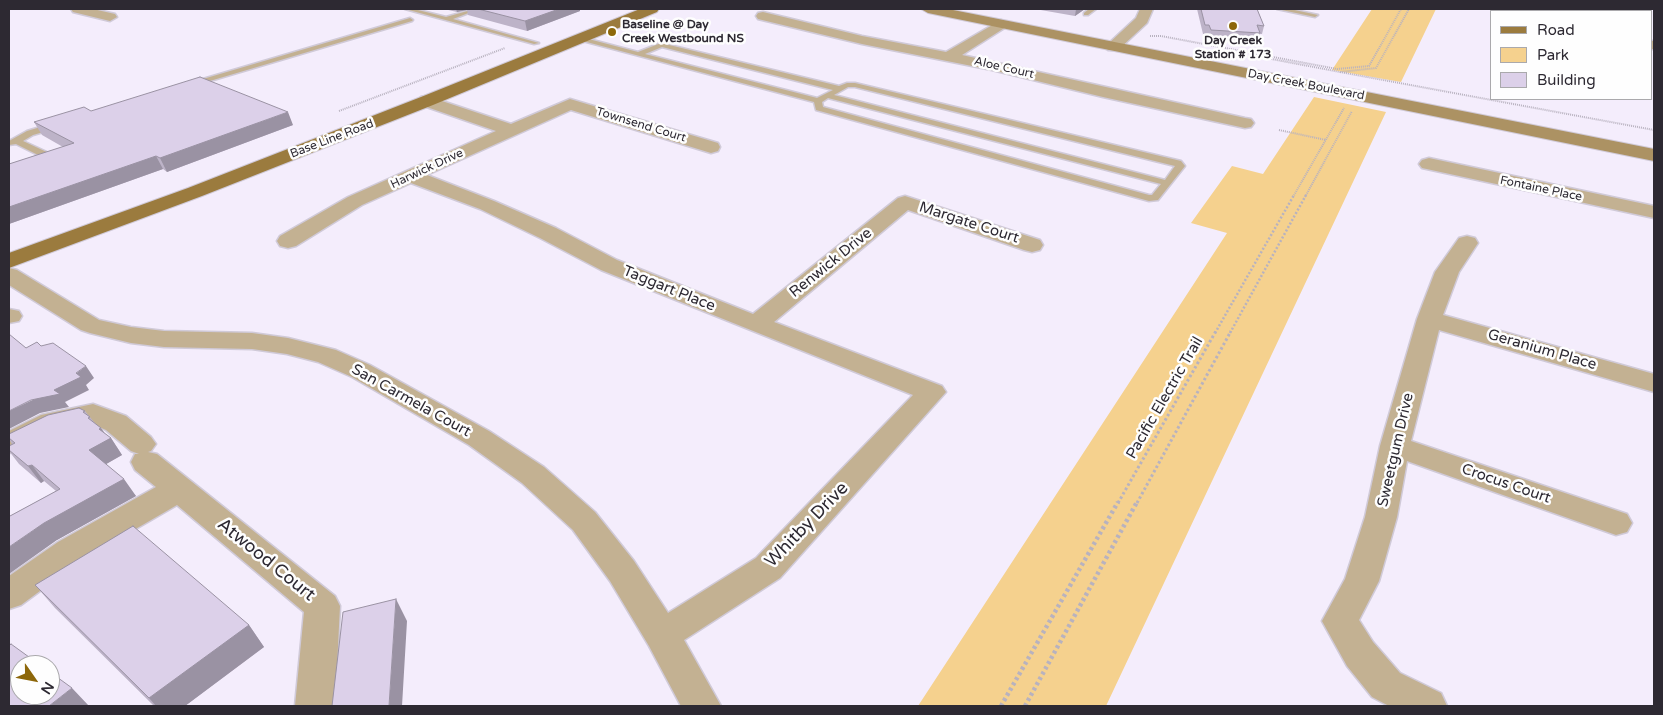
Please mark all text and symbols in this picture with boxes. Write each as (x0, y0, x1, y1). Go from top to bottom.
legend (1490, 10, 1653, 100)
place label: Baseline @ Day Creek Westbound NS (622, 18, 744, 46)
marker: Day Creek Station # 173 (1227, 20, 1239, 32)
text: Road (1537, 21, 1575, 39)
marker: Baseline @ Day Creek Westbound NS (606, 26, 618, 38)
place label: Day Creek Station # 173 (1195, 34, 1271, 62)
text: Park (1537, 46, 1569, 64)
street label: Aloe Court (973, 54, 1035, 82)
street label: Day Creek Boulevard (1246, 67, 1366, 103)
text: Building (1537, 71, 1596, 89)
street label: Townsend Court (594, 105, 688, 145)
street label: Base Line Road (288, 117, 376, 161)
street label: Harwick Drive (388, 146, 466, 192)
street label: Fontaine Place (1499, 173, 1583, 205)
street label: Margate Court (917, 198, 1021, 248)
street label: Renwick Drive (786, 224, 876, 302)
street label: Taggart Place (620, 262, 718, 316)
street label: Geranium Place (1486, 326, 1598, 374)
street label: Pacific Electric Trail (1123, 334, 1207, 462)
street label: San Carmela Court (348, 361, 474, 441)
street label: Sweetgum Drive (1374, 391, 1418, 509)
street label: Crocus Court (1459, 460, 1553, 508)
street label: Whitby Drive (761, 478, 853, 572)
street label: Atwood Court (213, 514, 319, 606)
north arrow (10, 655, 60, 705)
text: N (37, 679, 57, 697)

